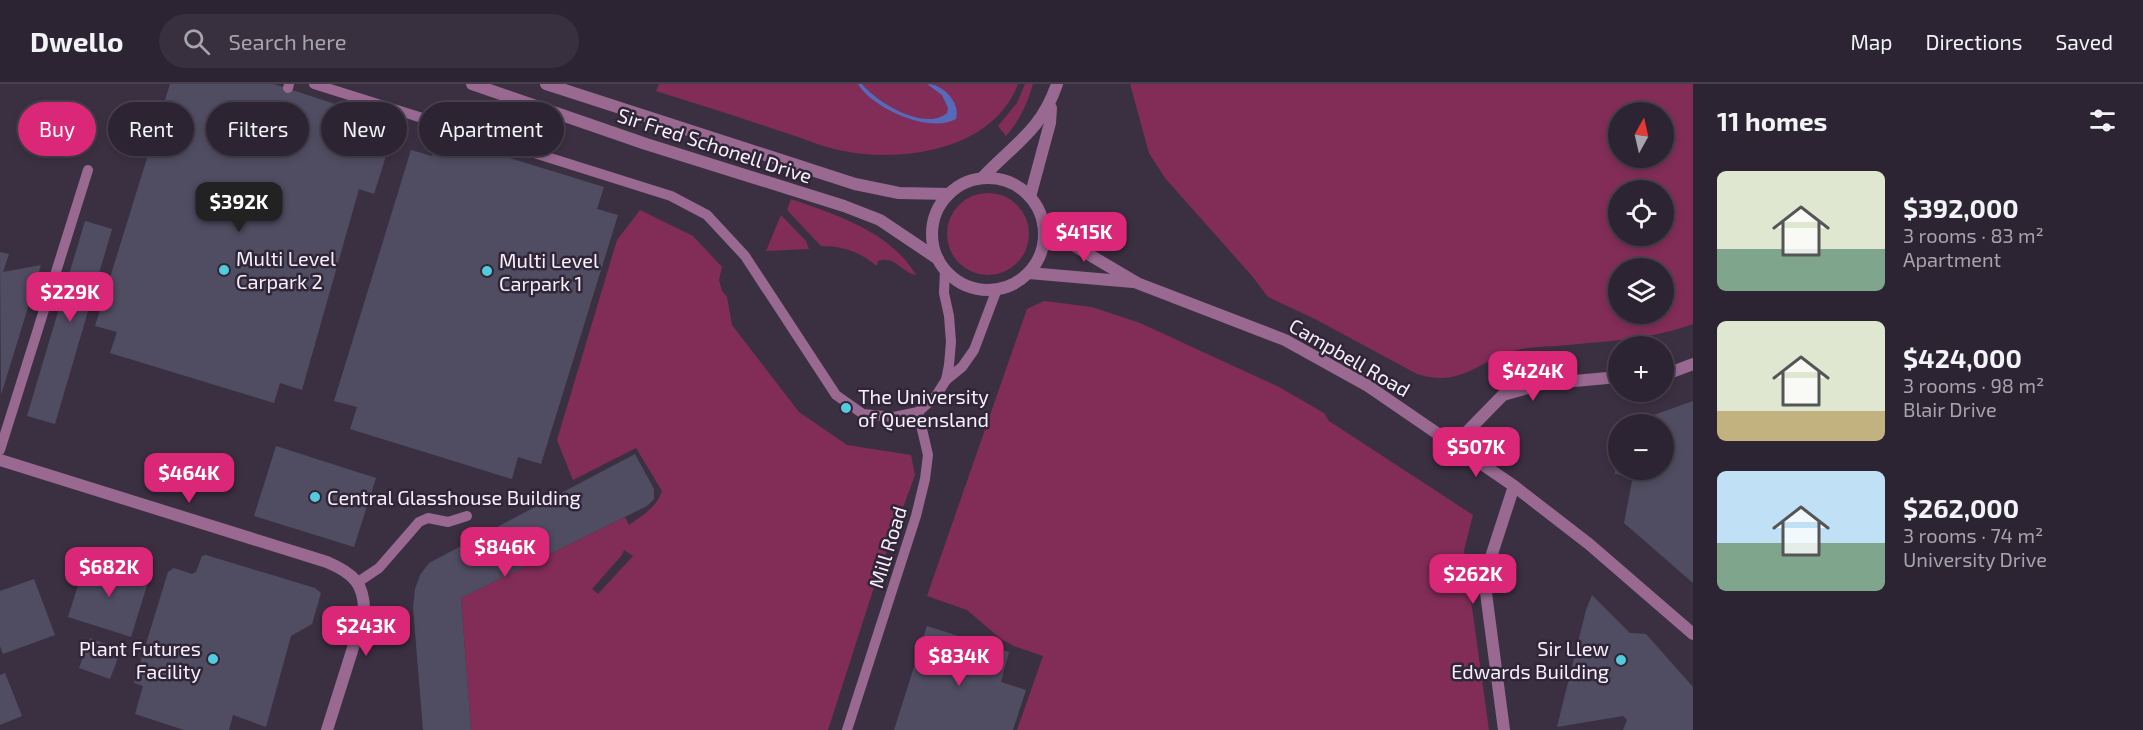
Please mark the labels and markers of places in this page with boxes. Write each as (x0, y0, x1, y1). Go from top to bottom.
pin: $392K (197, 182, 281, 233)
pin: $415K (1042, 212, 1126, 263)
place label: Multi Level Carpark 2 (236, 246, 336, 293)
place label: Multi Level Carpark 1 (499, 248, 599, 295)
marker: Multi Level Carpark 2 (217, 263, 231, 277)
marker: Multi Level Carpark 1 (480, 264, 494, 278)
pin: $229K (28, 272, 112, 323)
pin: $424K (1491, 351, 1575, 402)
place label: The University of Queensland (858, 384, 989, 431)
marker: The University of Queensland (839, 401, 853, 415)
pin: $507K (1434, 427, 1518, 478)
pin: $464K (147, 453, 231, 504)
place label: Central Glasshouse Building (327, 485, 581, 509)
marker: Central Glasshouse Building (308, 490, 322, 504)
pin: $846K (463, 527, 547, 578)
pin: $682K (67, 547, 151, 598)
pin: $262K (1431, 554, 1515, 605)
pin: $243K (324, 606, 408, 657)
place label: Plant Futures Facility (79, 636, 201, 683)
pin: $834K (917, 636, 1001, 687)
place label: Sir Llew Edwards Building (1451, 636, 1609, 683)
marker: Plant Futures Facility (206, 652, 220, 666)
marker: Sir Llew Edwards Building (1614, 653, 1628, 667)

